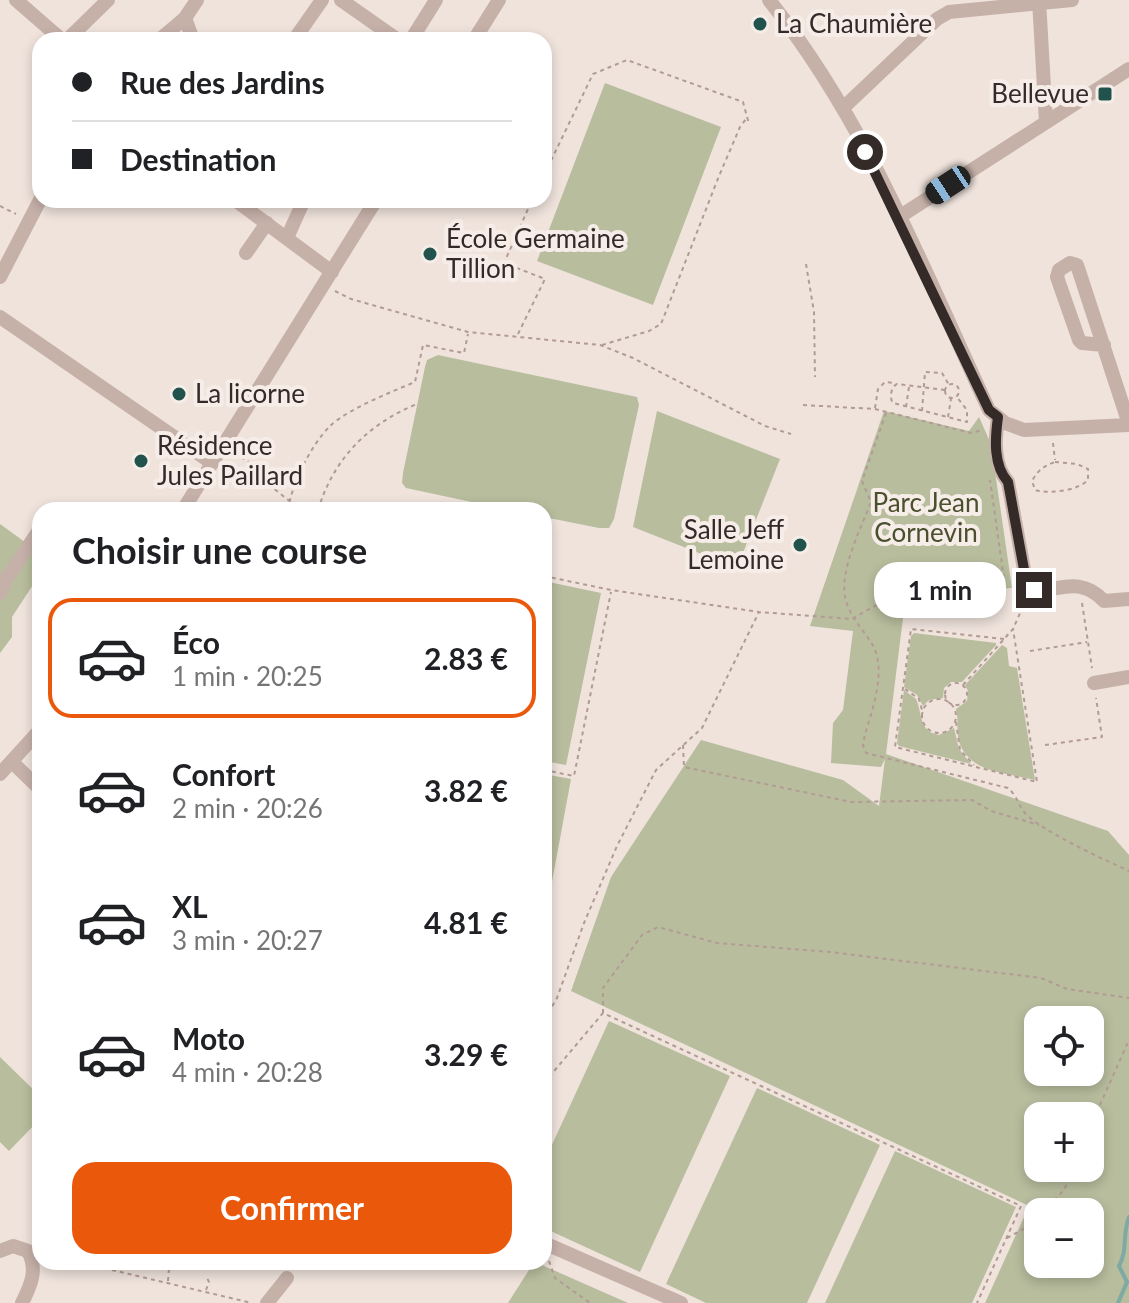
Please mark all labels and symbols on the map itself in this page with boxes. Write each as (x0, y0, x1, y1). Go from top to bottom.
place label: La Chaumière (776, 7, 932, 39)
marker: La Chaumière (751, 15, 769, 33)
place label: Bellevue (991, 77, 1089, 109)
marker: Bellevue (1096, 85, 1114, 103)
route start (847, 134, 883, 170)
car (921, 162, 975, 208)
place label: École Germaine Tillion (446, 222, 625, 284)
marker: École Germaine Tillion (421, 245, 439, 263)
place label: La licorne (195, 377, 305, 409)
marker: La licorne (170, 385, 188, 403)
place label: Résidence Jules Paillard (157, 429, 303, 491)
marker: Résidence Jules Paillard (132, 452, 150, 470)
park label: Parc Jean Cornevin (872, 486, 980, 548)
place label: Salle Jeff Lemoine (684, 513, 785, 575)
marker: Salle Jeff Lemoine (791, 536, 809, 554)
callout: 1 min (874, 562, 1006, 618)
route end (1016, 572, 1052, 608)

